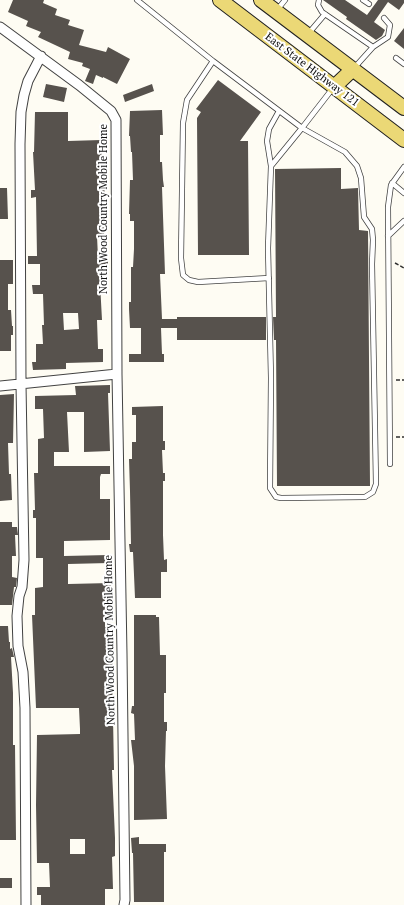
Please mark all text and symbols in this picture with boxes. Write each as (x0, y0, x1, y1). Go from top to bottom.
street label: East State Highway 121 (262, 30, 362, 110)
street label: North Wood Country Mobile Home (97, 124, 111, 294)
street label: North Wood Country Mobile Home (102, 555, 118, 725)

